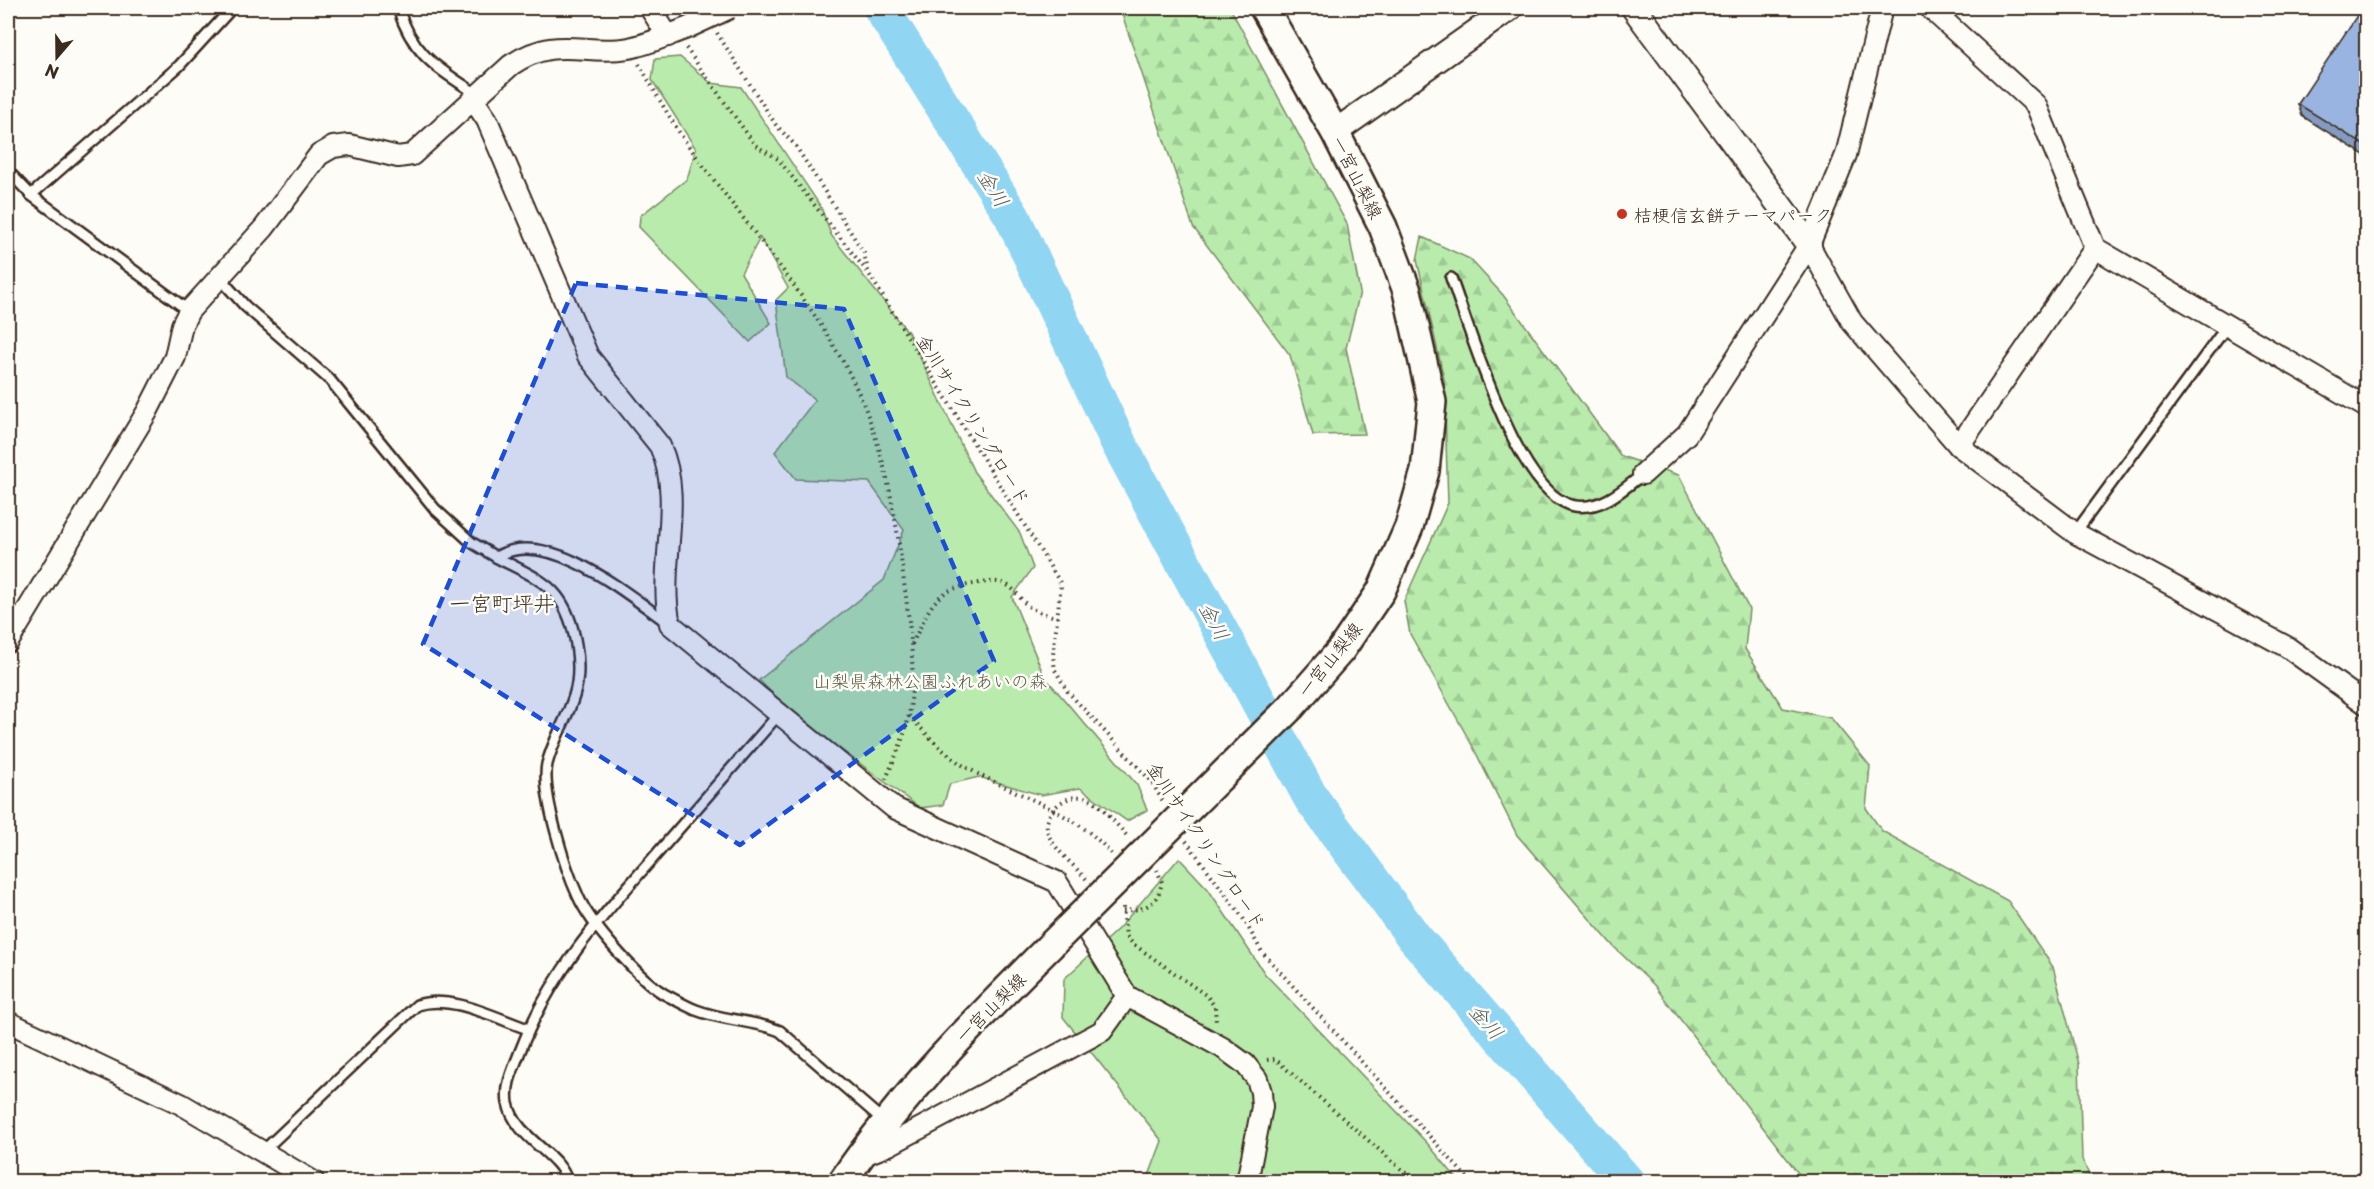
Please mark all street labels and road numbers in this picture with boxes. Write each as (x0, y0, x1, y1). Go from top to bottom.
street label: 一宮山梨線 (1326, 131, 1390, 223)
street label: 金川サイクリングロード (911, 329, 1037, 509)
street label: 一宮山梨線 (1290, 616, 1368, 702)
street label: 金川サイクリングロード (1141, 756, 1273, 934)
street label: 一宮山梨線 (949, 966, 1031, 1048)

